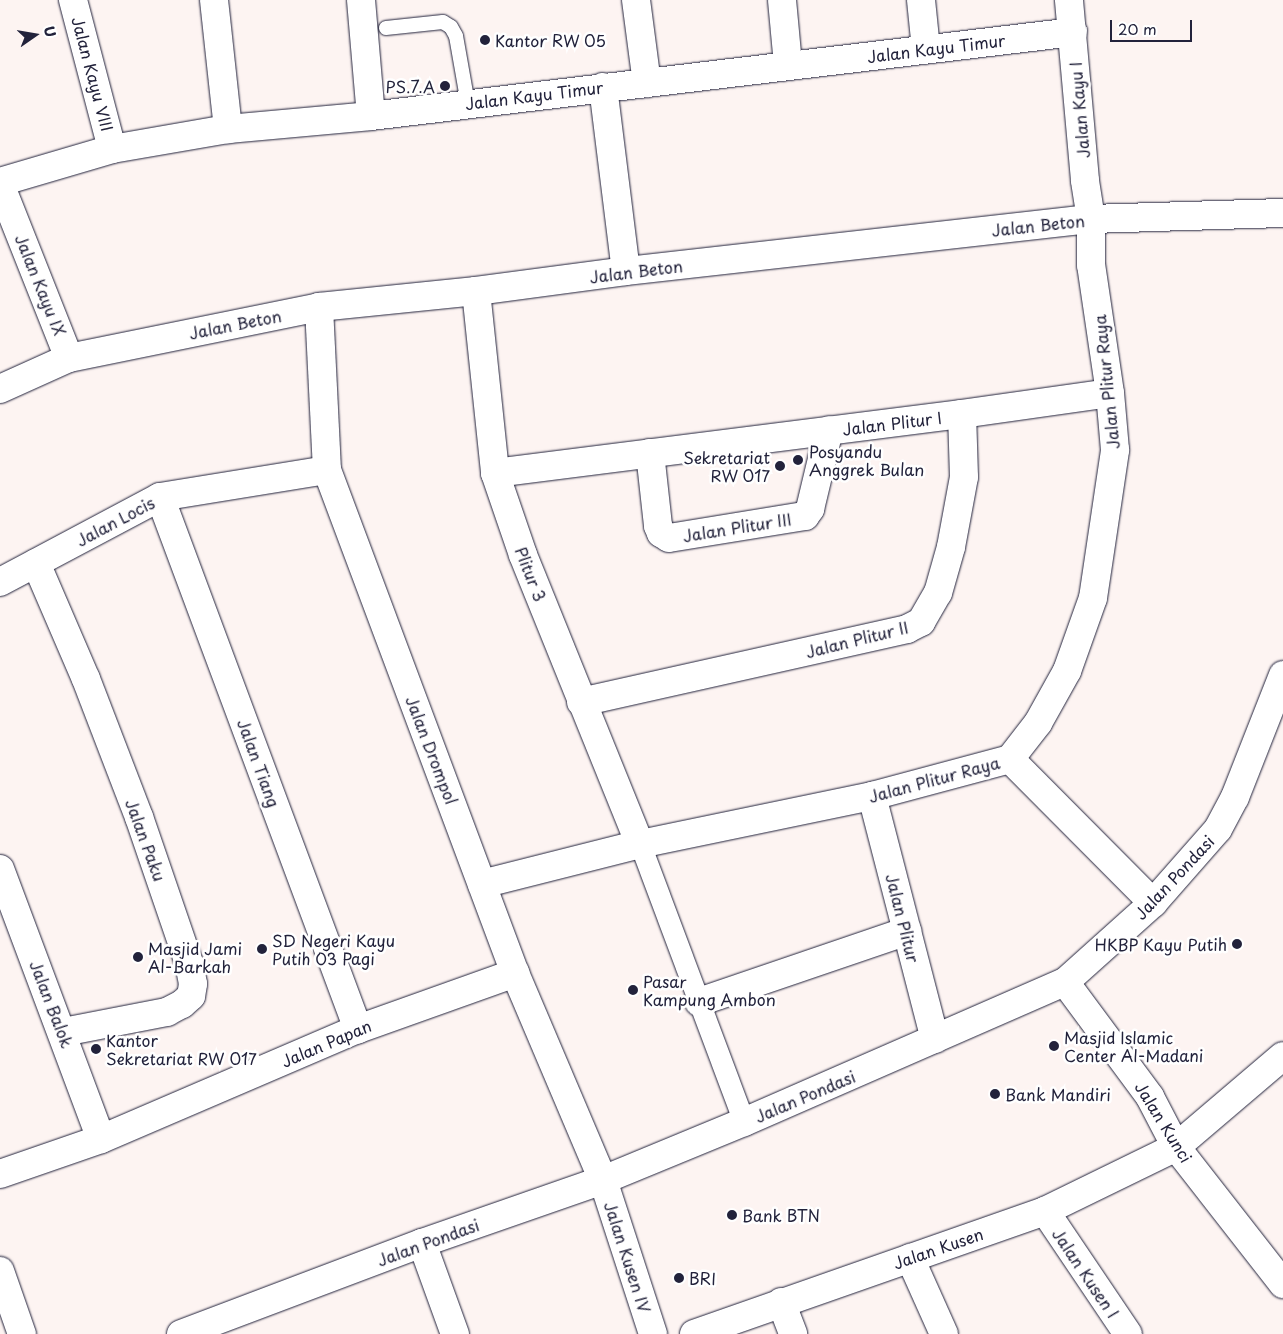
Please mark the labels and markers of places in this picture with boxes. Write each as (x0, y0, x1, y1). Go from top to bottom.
place label: Kantor RW 05 (495, 30, 607, 50)
marker: Kantor RW 05 (479, 34, 491, 46)
place label: PS.7.A (385, 76, 435, 96)
marker: PS.7.A (439, 80, 451, 92)
place label: Posyandu Anggrek Bulan (809, 441, 925, 479)
place label: Sekretariat RW 017 (683, 447, 770, 485)
marker: Posyandu Anggrek Bulan (791, 453, 805, 467)
marker: Sekretariat RW 017 (774, 460, 786, 472)
place label: SD Negeri Kayu Putih 03 Pagi (272, 930, 395, 968)
place label: HKBP Kayu Putih (1094, 934, 1227, 954)
place label: Masjid Jami Al-Barkah (148, 938, 242, 976)
marker: HKBP Kayu Putih (1231, 938, 1243, 950)
marker: SD Negeri Kayu Putih 03 Pagi (256, 943, 268, 955)
marker: Masjid Jami Al-Barkah (132, 951, 144, 963)
place label: Pasar Kampung Ambon (643, 971, 776, 1009)
marker: Pasar Kampung Ambon (627, 984, 639, 996)
place label: Masjid Islamic Center Al-Madani (1064, 1027, 1205, 1065)
place label: Kantor Sekretariat RW 017 (106, 1030, 258, 1068)
marker: Masjid Islamic Center Al-Madani (1048, 1040, 1060, 1052)
marker: Kantor Sekretariat RW 017 (90, 1043, 102, 1055)
place label: Bank Mandiri (1005, 1084, 1110, 1104)
marker: Bank Mandiri (989, 1088, 1001, 1100)
place label: Bank BTN (742, 1205, 821, 1225)
marker: Bank BTN (726, 1209, 738, 1221)
place label: BRI (689, 1268, 716, 1288)
marker: BRI (673, 1272, 685, 1284)

